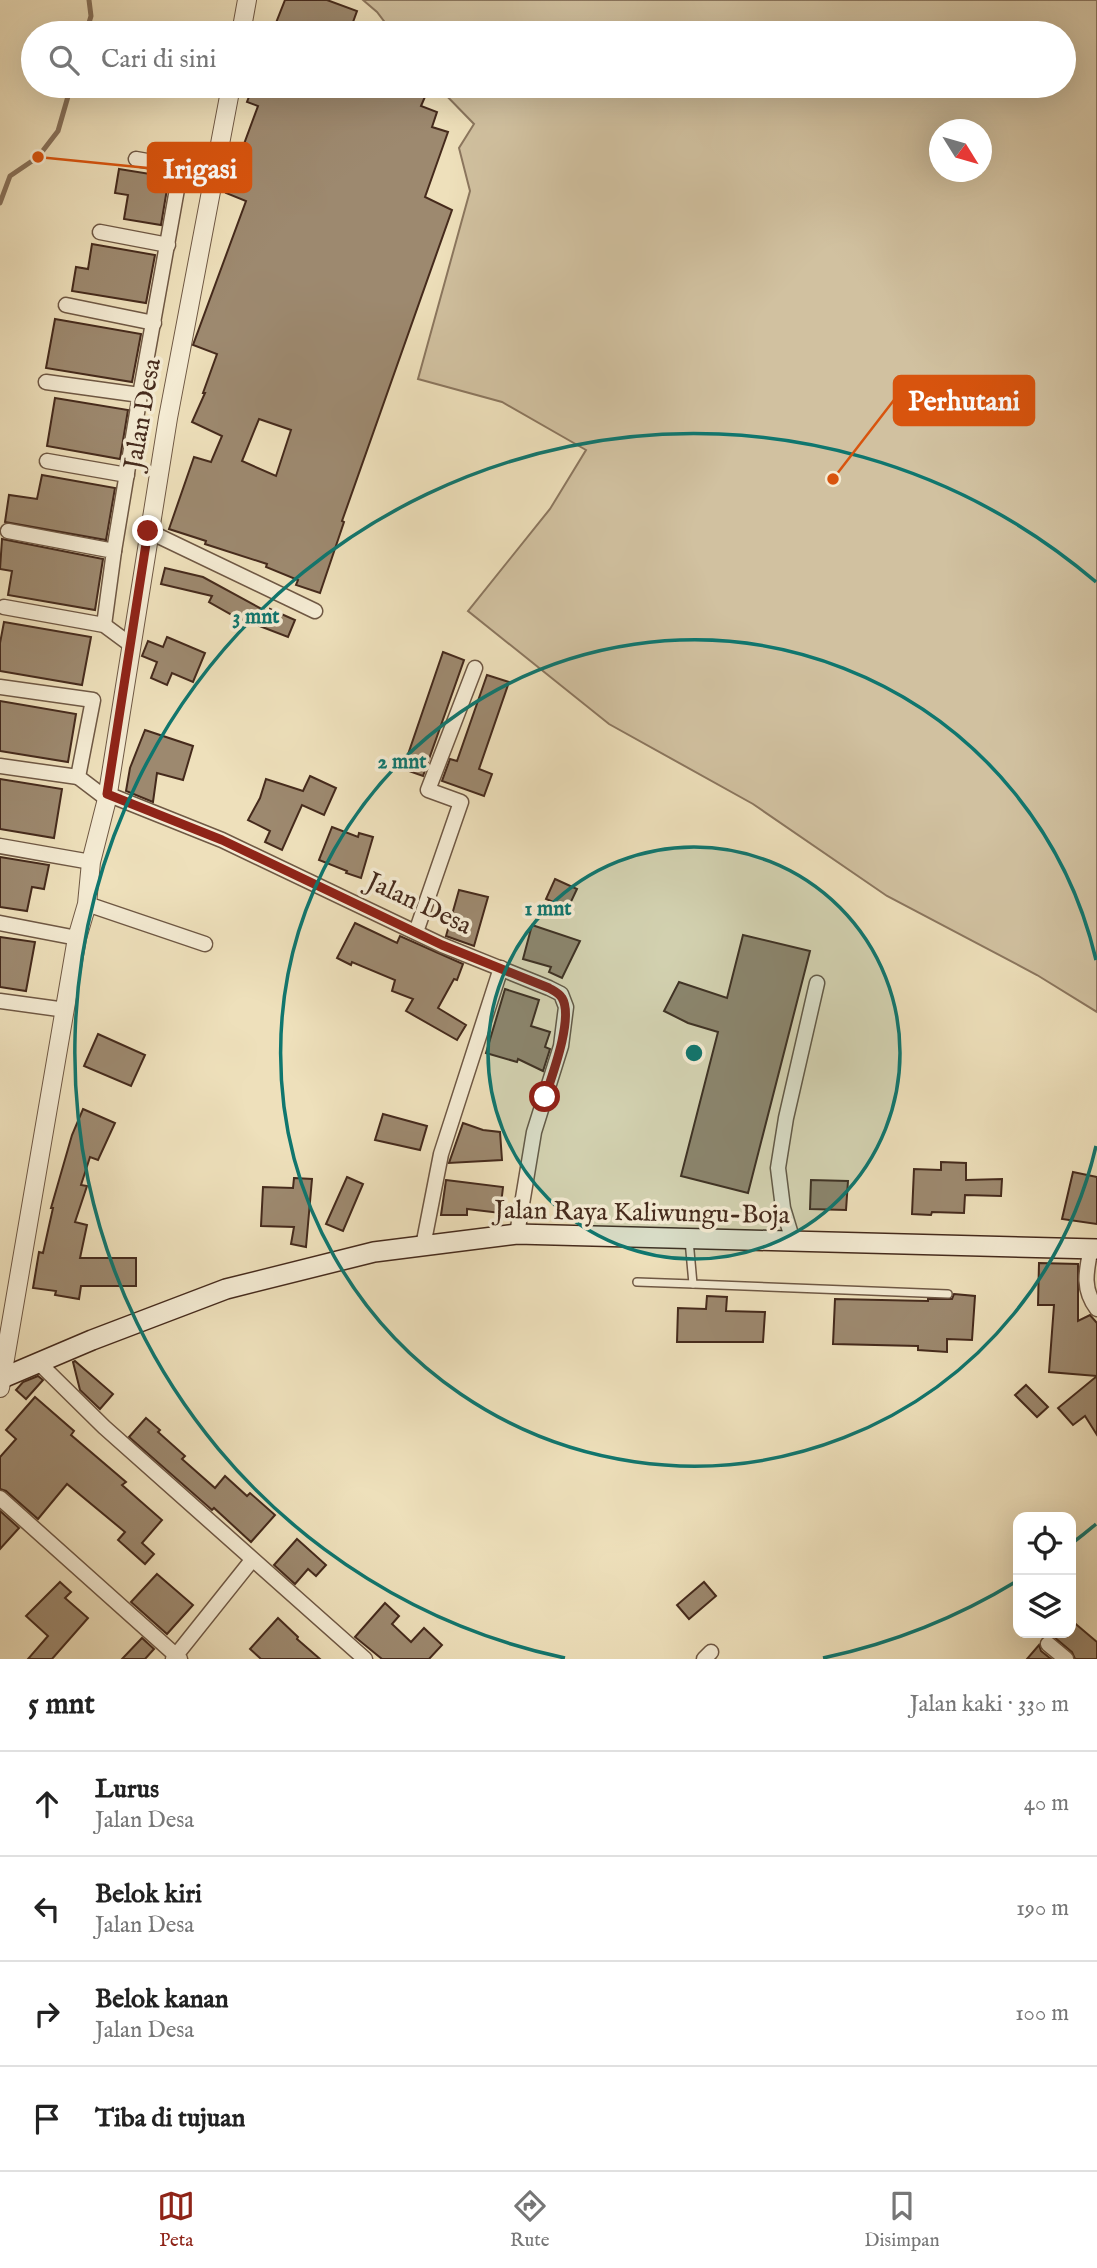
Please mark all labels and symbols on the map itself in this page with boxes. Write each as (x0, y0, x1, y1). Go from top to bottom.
north arrow (929, 119, 992, 182)
callout: Irigasi (148, 143, 251, 192)
text: Irigasi (163, 153, 238, 188)
street label: Jalan Desa (116, 355, 169, 475)
callout: Perhutani (894, 376, 1034, 425)
text: Perhutani (908, 385, 1021, 420)
route end (132, 515, 163, 546)
text: 3 mnt (233, 604, 280, 631)
text: 2 mnt (378, 749, 427, 776)
street label: Jalan Desa (358, 864, 478, 943)
text: 1 mnt (525, 896, 572, 923)
centre of rings (682, 1041, 706, 1065)
route start (529, 1081, 560, 1112)
street label: Jalan Raya Kaliwungu-Boja (491, 1194, 791, 1232)

